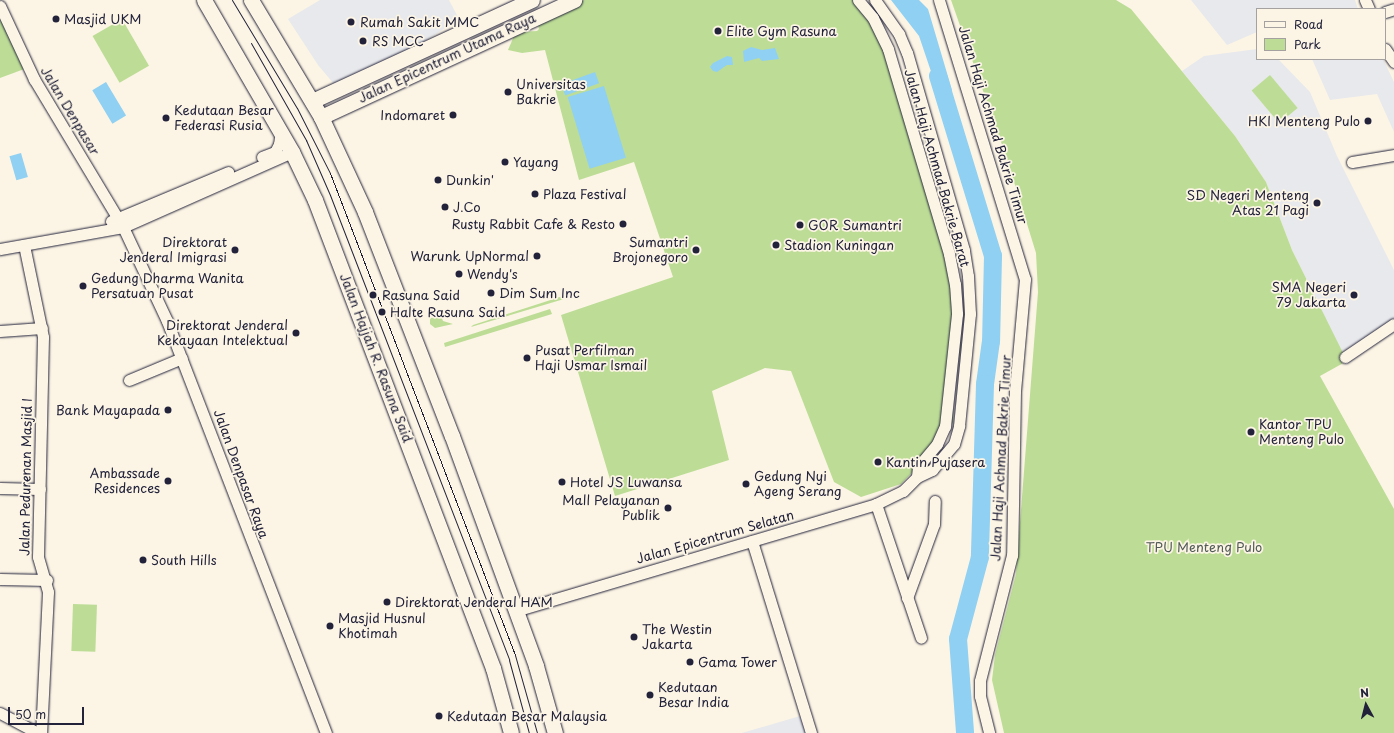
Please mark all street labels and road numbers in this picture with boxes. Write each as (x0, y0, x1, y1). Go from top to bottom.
street label: Jalan Epicentrum Utama Raya (355, 10, 539, 106)
street label: Jalan Haji Achmad Bakrie Timur (955, 24, 1031, 226)
street label: Jalan Denpasar (37, 64, 103, 158)
street label: Jalan Haji Achmad Bakrie Barat (901, 67, 973, 269)
street label: Jalan Hajjah R. Rasuna Said (336, 271, 416, 445)
street label: Jalan Haji Achmad Bakrie Timur (988, 354, 1014, 562)
street label: Jalan Pedurenan Masjid I (17, 398, 35, 556)
street label: Jalan Denpasar Raya (210, 407, 272, 541)
street label: Jalan Epicentrum Selatan (635, 507, 795, 567)

